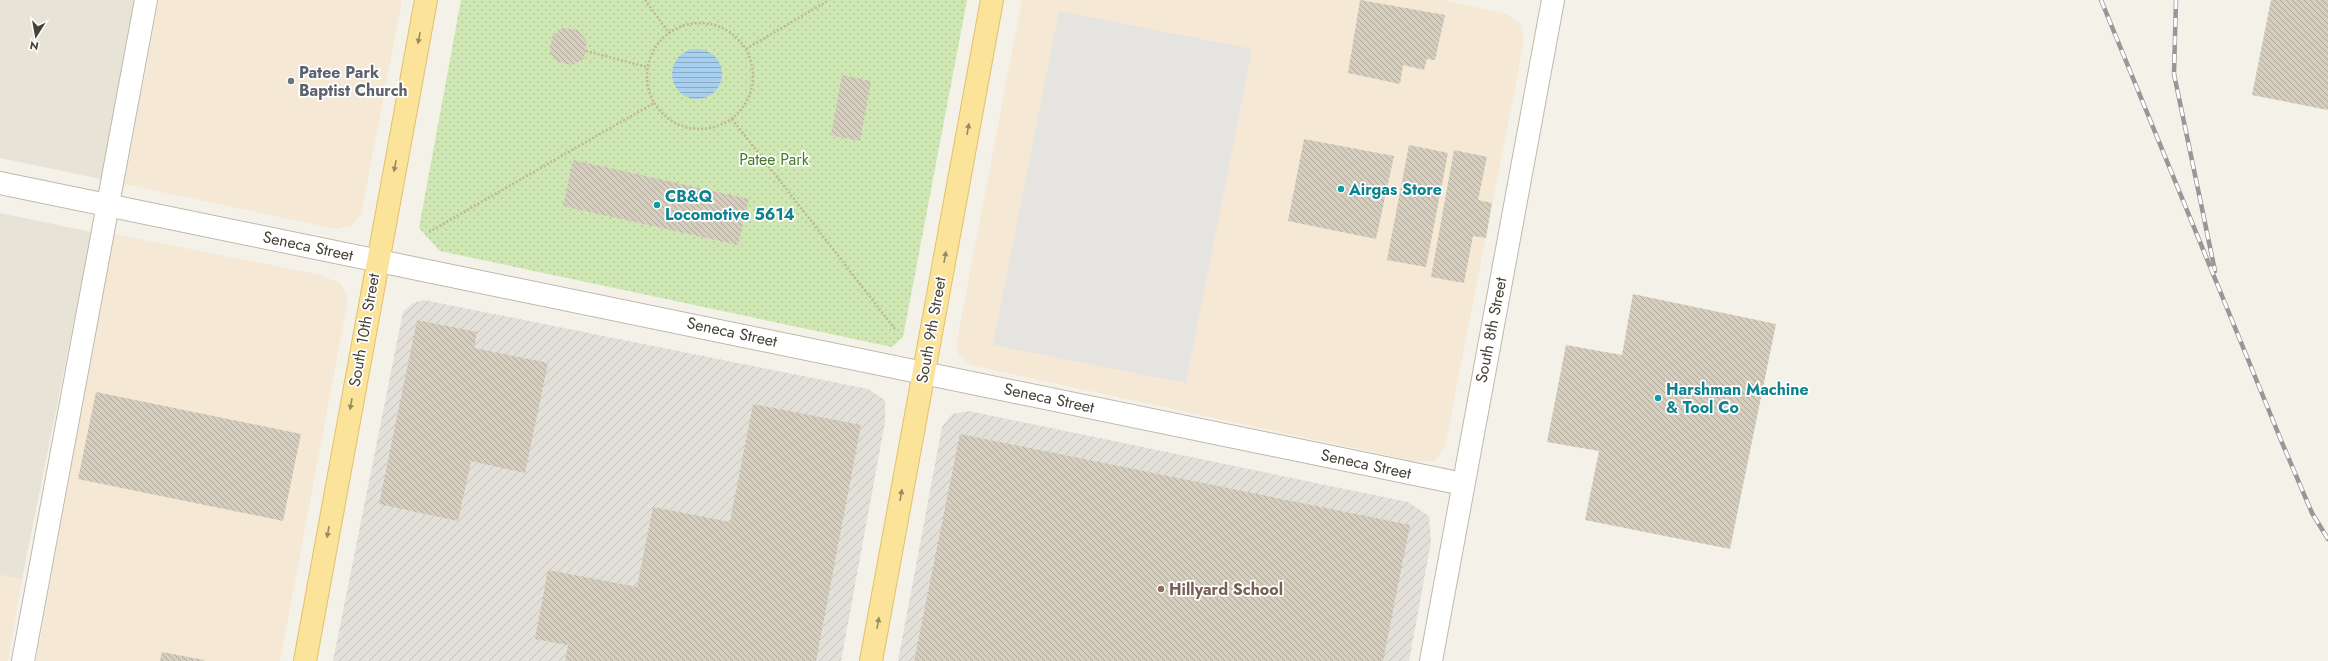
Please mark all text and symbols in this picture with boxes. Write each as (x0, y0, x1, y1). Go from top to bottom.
north arrow (16, 16, 56, 56)
one-way arrow (415, 32, 421, 44)
text: N (28, 37, 40, 55)
place label: Patee Park Baptist Church (299, 61, 408, 102)
marker: Patee Park Baptist Church (286, 76, 296, 86)
one-way arrow (965, 123, 971, 135)
park label: Patee Park (739, 148, 810, 171)
one-way arrow (392, 160, 398, 172)
place label: Airgas Store (1348, 178, 1442, 201)
marker: Airgas Store (1336, 184, 1346, 194)
place label: CB&Q Locomotive 5614 (665, 185, 795, 226)
marker: CB&Q Locomotive 5614 (652, 200, 662, 210)
street label: Seneca Street (261, 225, 356, 267)
one-way arrow (942, 251, 948, 263)
street label: South 10th Street (343, 271, 385, 389)
street label: South 9th Street (910, 275, 952, 385)
street label: South 8th Street (1470, 275, 1513, 385)
street label: Seneca Street (685, 311, 780, 353)
street label: Seneca Street (1002, 377, 1097, 419)
place label: Harshman Machine & Tool Co (1666, 378, 1809, 419)
marker: Harshman Machine & Tool Co (1653, 393, 1663, 403)
one-way arrow (348, 398, 354, 410)
street label: Seneca Street (1319, 443, 1414, 485)
one-way arrow (899, 489, 905, 501)
one-way arrow (325, 526, 331, 538)
place label: Hillyard School (1169, 578, 1283, 601)
marker: Hillyard School (1156, 584, 1166, 594)
one-way arrow (875, 617, 881, 629)

